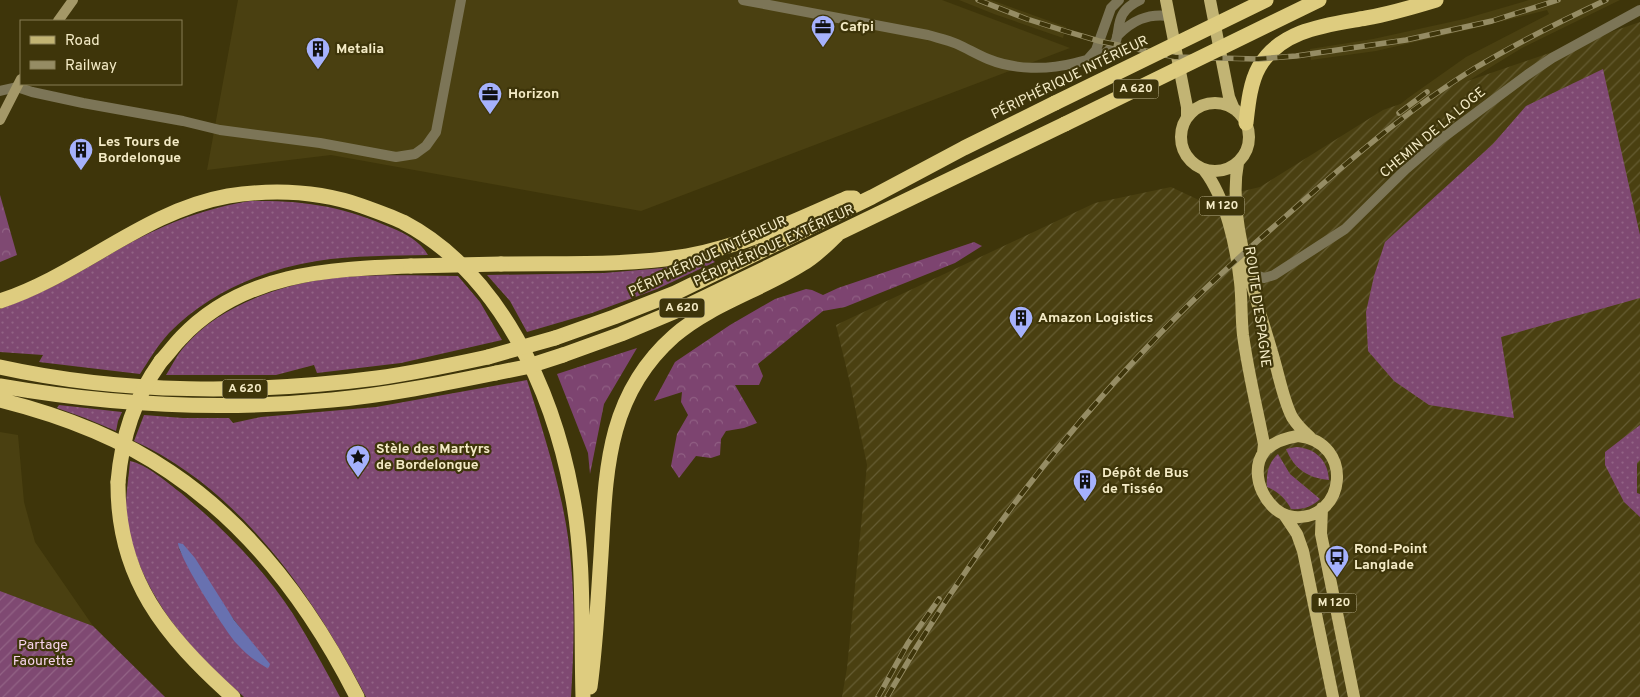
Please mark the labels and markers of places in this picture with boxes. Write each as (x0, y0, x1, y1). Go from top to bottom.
office icon: Cafpi (810, 14, 836, 48)
place label: Cafpi (840, 19, 874, 36)
building icon: Metalia (305, 36, 331, 70)
place label: Metalia (336, 41, 384, 58)
office icon: Horizon (477, 81, 503, 115)
place label: Horizon (508, 86, 559, 103)
place label: Les Tours de Bordelongue (98, 134, 181, 167)
building icon: Les Tours de Bordelongue (68, 137, 94, 171)
building icon: Amazon Logistics (1008, 305, 1034, 339)
place label: Amazon Logistics (1038, 310, 1153, 327)
place label: Stèle des Martyrs de Bordelongue (376, 441, 490, 474)
place icon: Stèle des Martyrs de Bordelongue (345, 444, 371, 478)
place label: Dépôt de Bus de Tisséo (1102, 465, 1189, 498)
building icon: Dépôt de Bus de Tisséo (1072, 468, 1098, 502)
place label: Rond-Point Langlade (1354, 541, 1427, 574)
bus stop icon: Rond-Point Langlade (1324, 544, 1350, 578)

